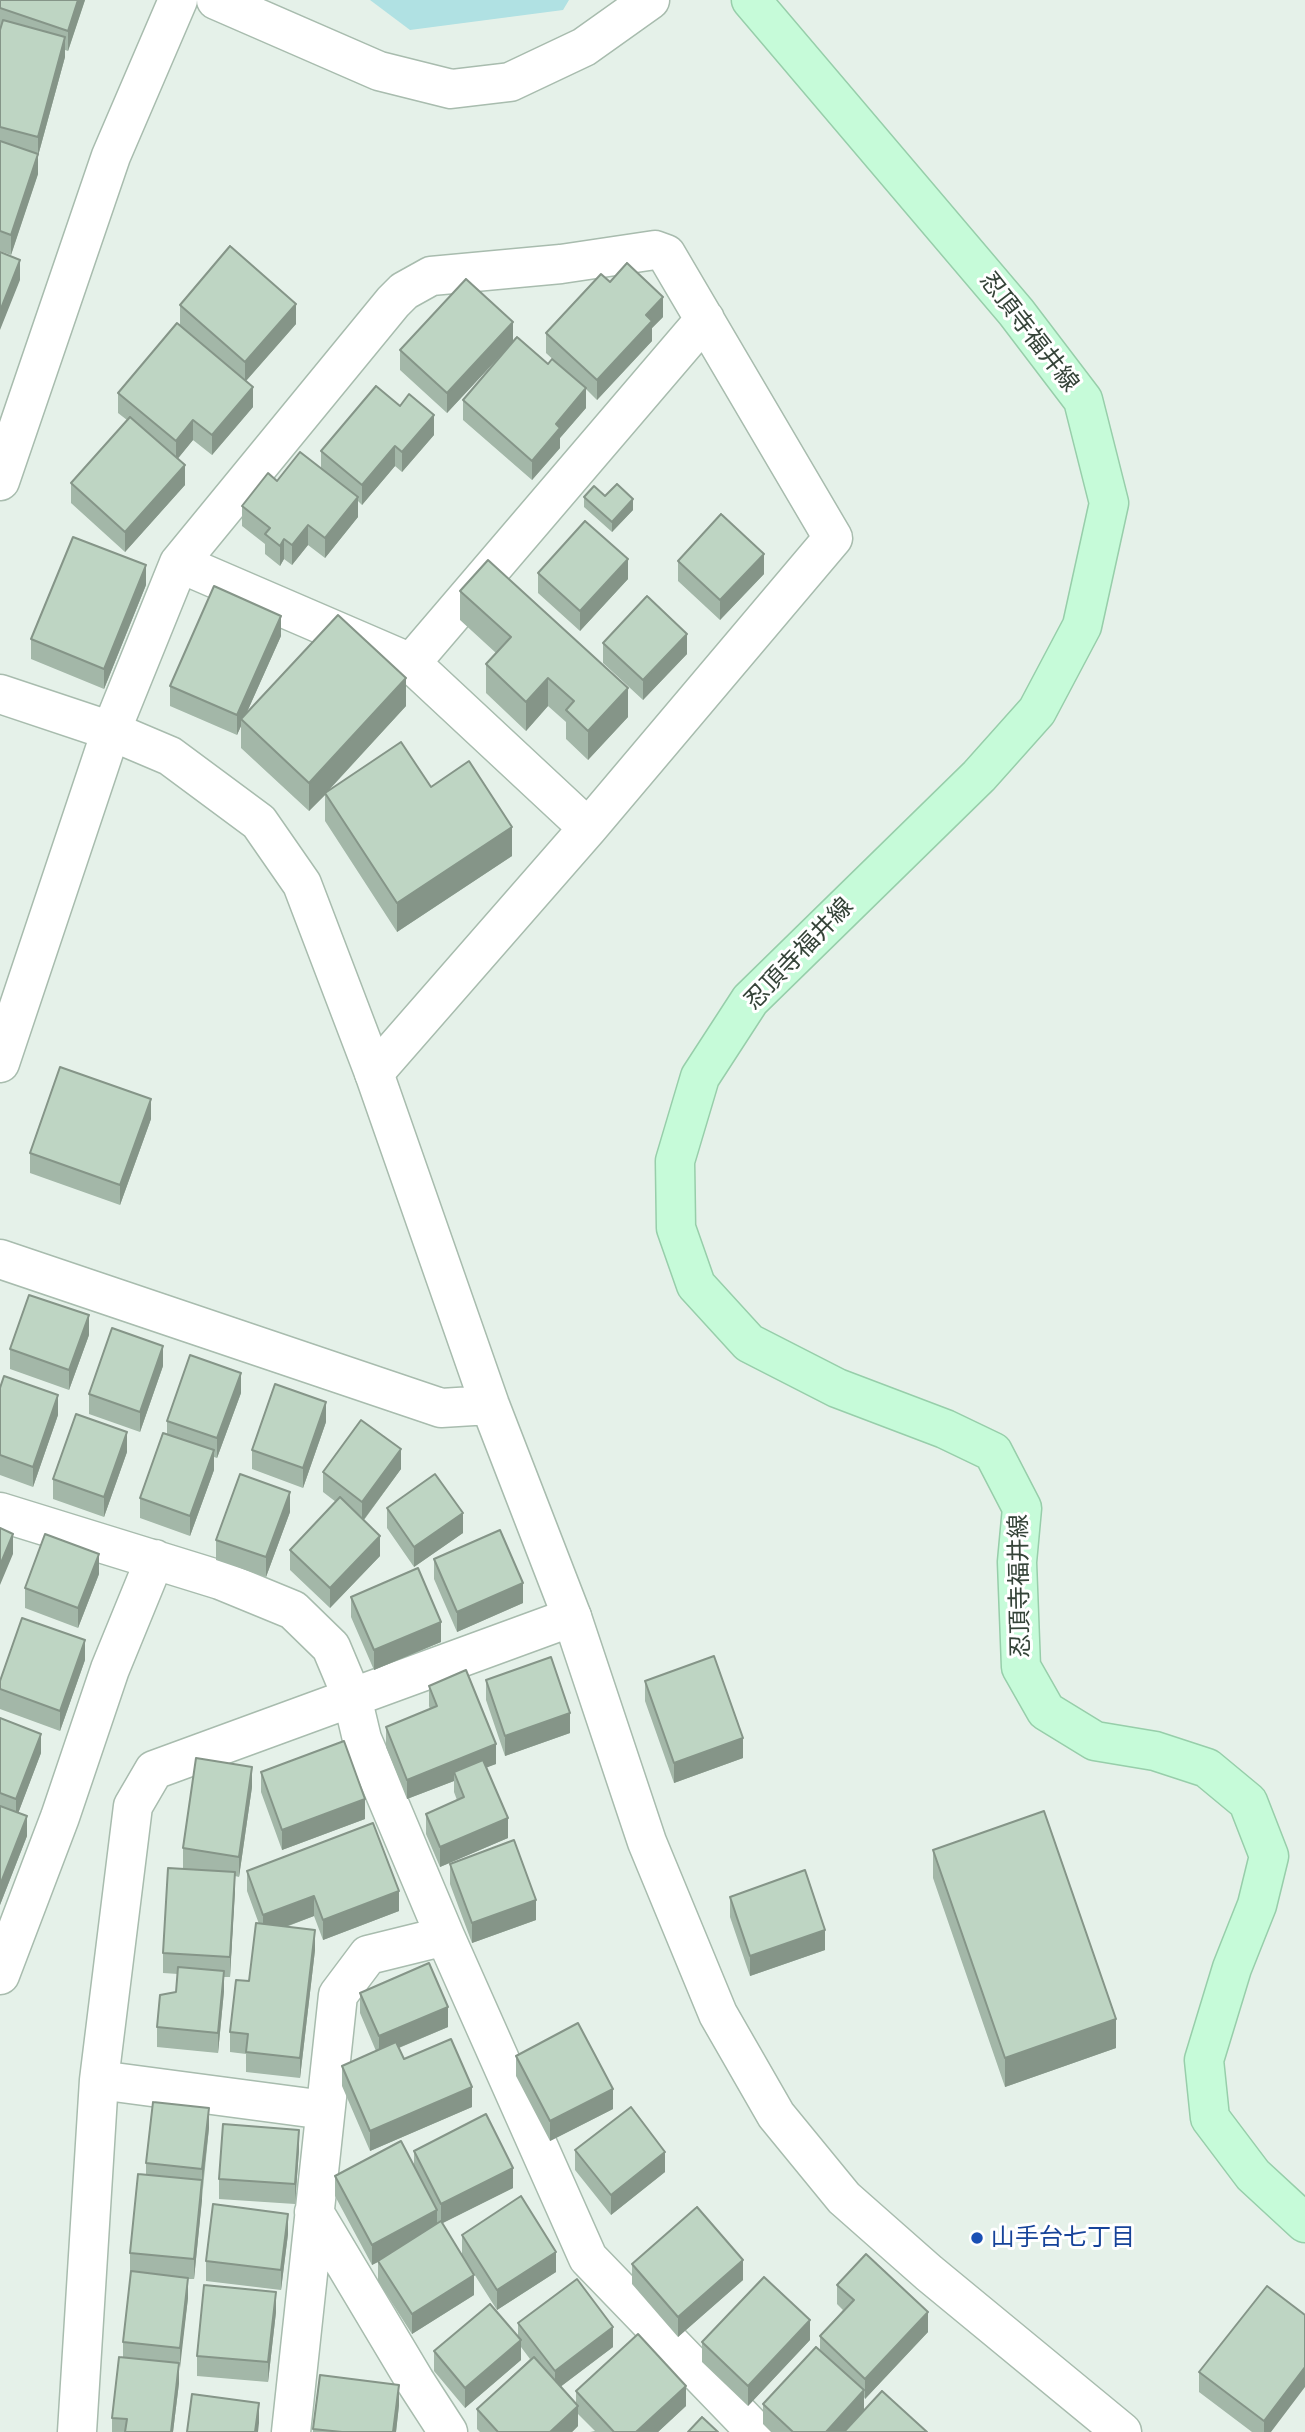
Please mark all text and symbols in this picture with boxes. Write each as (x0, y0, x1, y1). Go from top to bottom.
street label: 忍頂寺福井線 (973, 266, 1085, 398)
street label: 忍頂寺福井線 (739, 892, 859, 1016)
street label: 忍頂寺福井線 (1004, 1514, 1036, 1658)
place label: 山手台七丁目 (991, 2224, 1135, 2252)
marker: 山手台七丁目 (969, 2230, 985, 2246)

